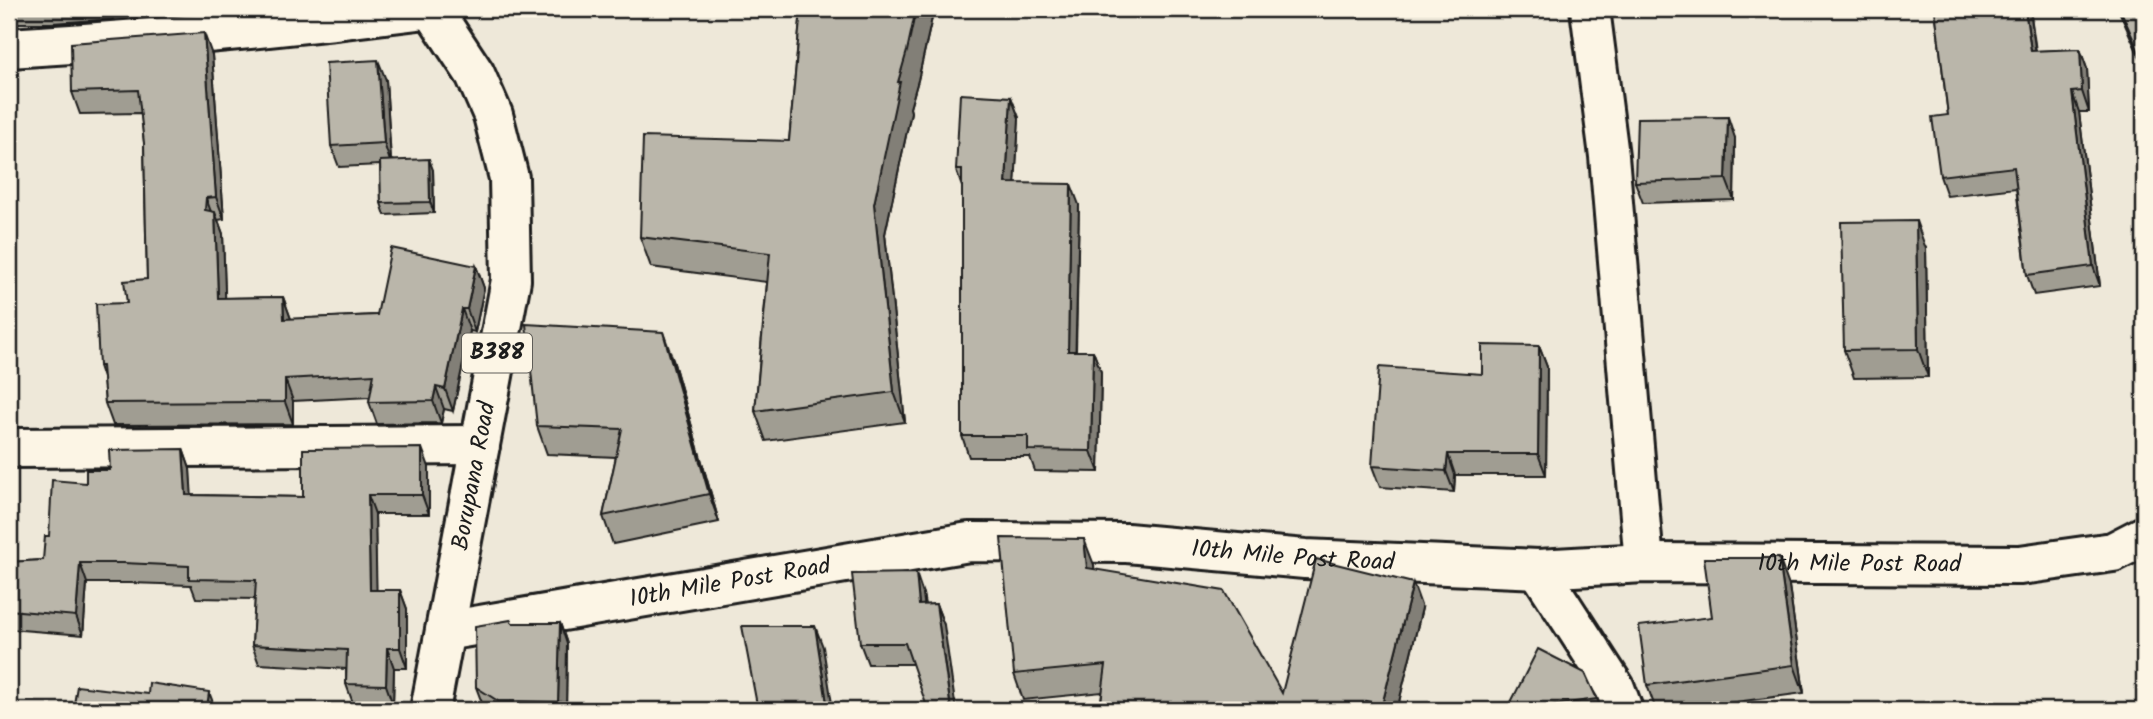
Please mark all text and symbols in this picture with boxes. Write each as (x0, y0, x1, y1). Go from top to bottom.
road number: B388 (462, 334, 532, 372)
street label: Borupana Road (441, 398, 507, 554)
street label: 10th Mile Post Road (1190, 529, 1396, 582)
street label: 10th Mile Post Road (1758, 544, 1962, 584)
street label: 10th Mile Post Road (626, 546, 835, 619)

